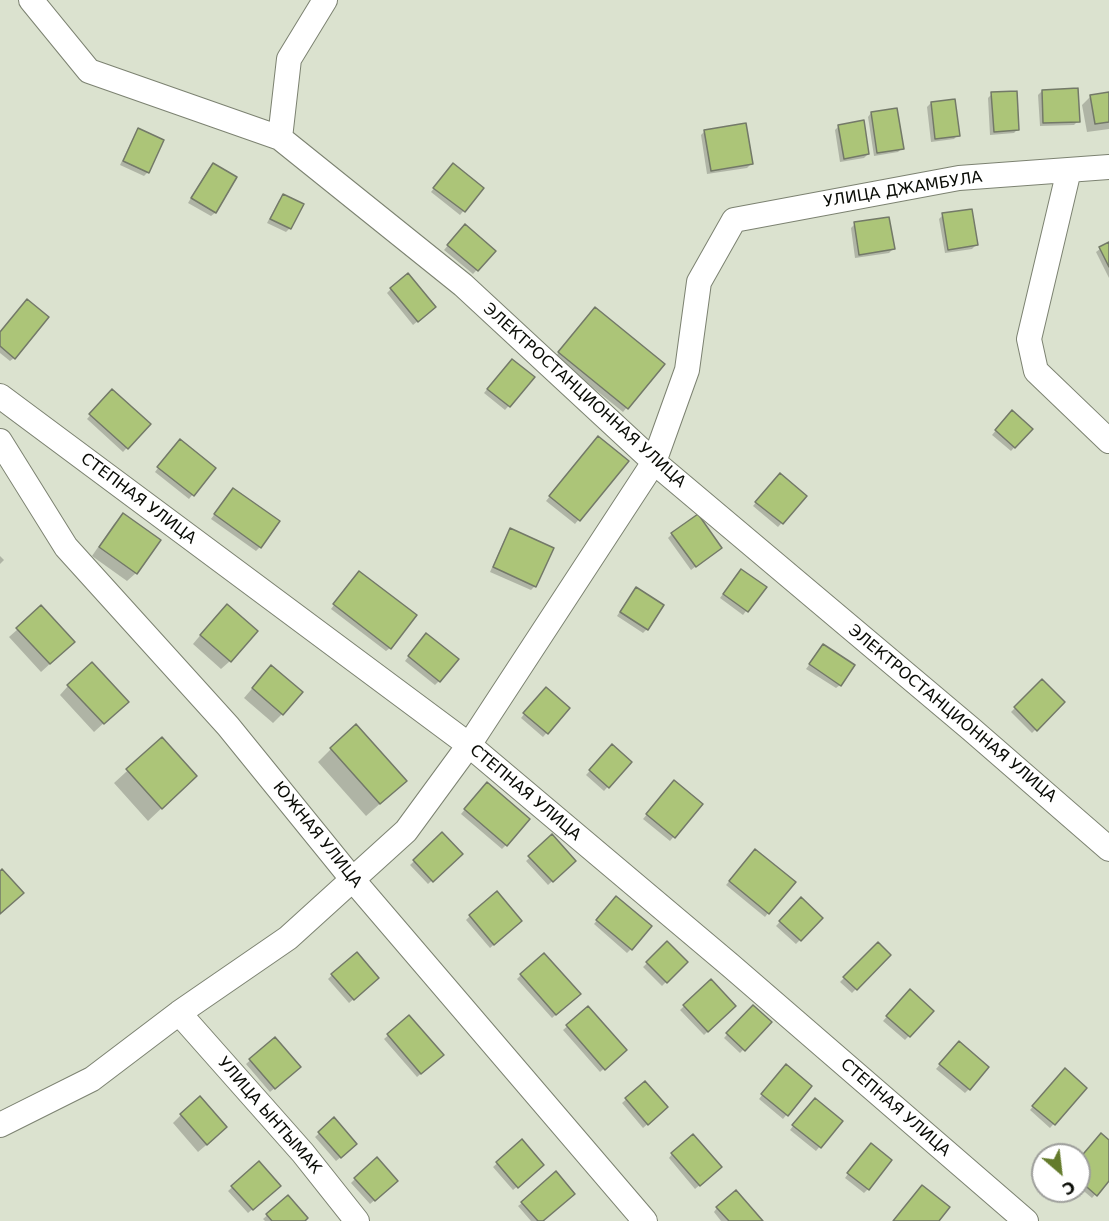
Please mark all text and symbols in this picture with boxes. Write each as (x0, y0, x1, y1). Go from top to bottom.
street label: УЛИЦА ДЖАМБУЛА (822, 168, 984, 212)
street label: ЭЛЕКТРОСТАНЦИОННАЯ УЛИЦА (479, 300, 689, 492)
street label: СТЕПНАЯ УЛИЦА (77, 449, 199, 549)
street label: ЭЛЕКТРОСТАНЦИОННАЯ УЛИЦА (844, 621, 1060, 807)
street label: СТЕПНАЯ УЛИЦА (465, 741, 585, 845)
street label: ЮЖНАЯ УЛИЦА (268, 778, 366, 892)
street label: УЛИЦА ЫНТЫМАК (213, 1054, 325, 1178)
street label: СТЕПНАЯ УЛИЦА (836, 1055, 954, 1161)
north arrow (1031, 1143, 1091, 1203)
text: С (1059, 1176, 1078, 1199)

